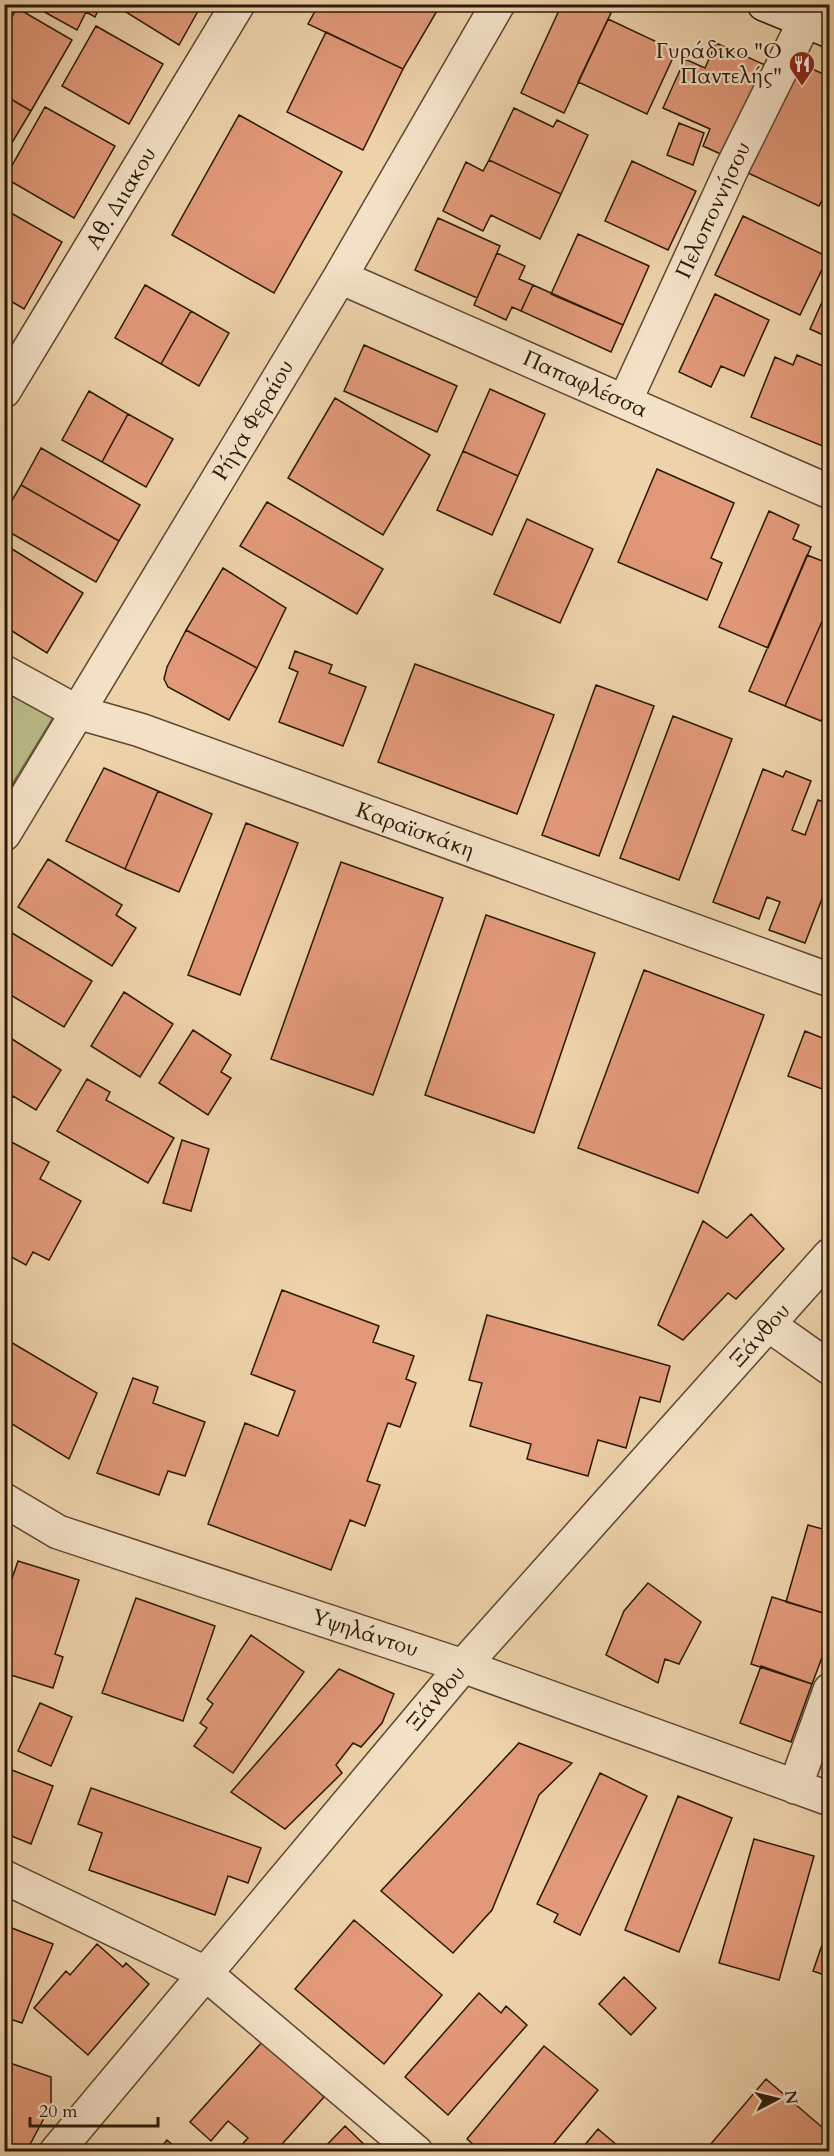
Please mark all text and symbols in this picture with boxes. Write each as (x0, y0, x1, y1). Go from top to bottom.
place label: Γυράδικο "Ο Παντελής" (656, 36, 782, 91)
restaurant icon: Γυράδικο "Ο Παντελής" (787, 49, 817, 87)
street label: Πελοποννήσου (668, 137, 758, 283)
street label: Αθ. Διιακου (79, 141, 163, 255)
street label: Παπαφλέσσα (518, 343, 652, 425)
street label: Ρήγα Φεραίου (205, 354, 301, 486)
street label: Καραϊσκάκη (352, 795, 478, 865)
street label: Ξάνθου (723, 1296, 797, 1374)
street label: Υψηλάντου (308, 1602, 422, 1664)
street label: Ξάνθου (400, 1659, 472, 1737)
north arrow (747, 2069, 807, 2129)
text: N (779, 2089, 803, 2106)
scale bar (30, 2090, 158, 2128)
text: 20 m (39, 2099, 78, 2124)

